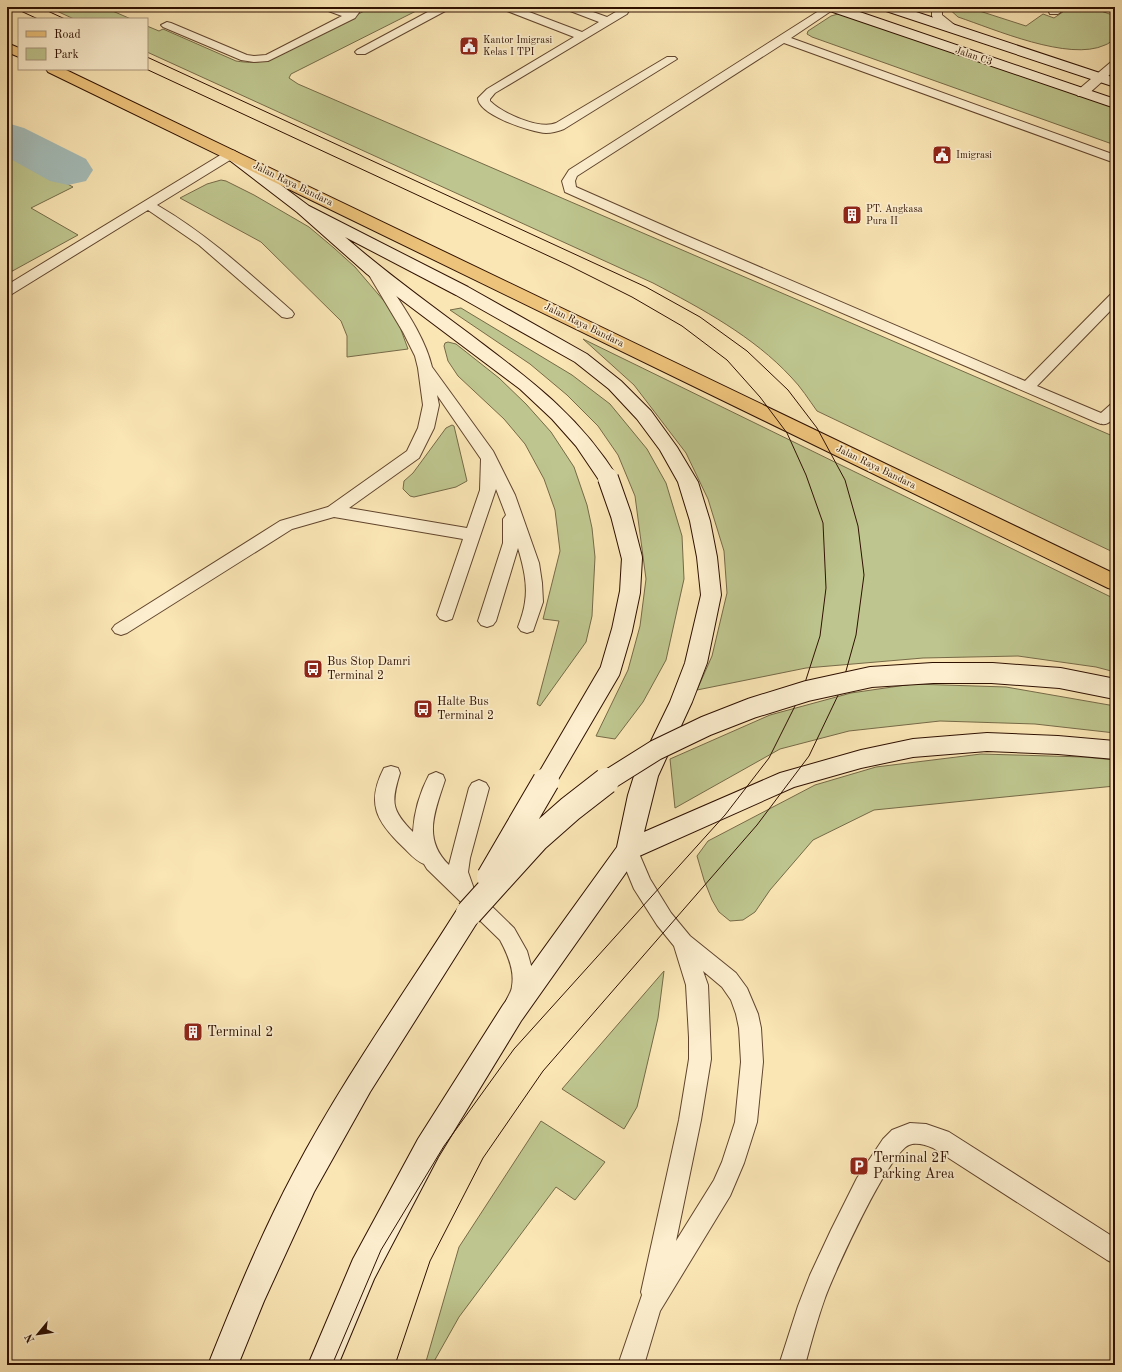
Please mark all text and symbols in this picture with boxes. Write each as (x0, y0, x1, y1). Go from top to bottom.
legend (18, 18, 148, 70)
text: Road (54, 29, 81, 41)
public building icon: Kantor Imigrasi Kelas I TPI (458, 35, 480, 57)
place label: Kantor Imigrasi Kelas I TPI (483, 35, 553, 57)
street label: Jalan C3 (954, 45, 994, 67)
text: Park (54, 49, 79, 61)
public building icon: Imigrasi (931, 144, 953, 166)
place label: Imigrasi (956, 150, 992, 160)
street label: Jalan Raya Bandara (252, 160, 334, 208)
building icon: PT. Angkasa Pura II (841, 204, 863, 226)
place label: PT. Angkasa Pura II (866, 204, 923, 226)
street label: Jalan Raya Bandara (543, 301, 625, 349)
street label: Jalan Raya Bandara (835, 443, 917, 491)
place label: Bus Stop Damri Terminal 2 (327, 656, 410, 682)
bus stop icon: Bus Stop Damri Terminal 2 (302, 658, 324, 680)
place label: Halte Bus Terminal 2 (437, 696, 494, 722)
bus stop icon: Halte Bus Terminal 2 (412, 698, 434, 720)
building icon: Terminal 2 (182, 1021, 204, 1043)
place label: Terminal 2 (207, 1025, 273, 1039)
place label: Terminal 2F Parking Area (873, 1151, 955, 1181)
parking icon: Terminal 2F Parking Area (848, 1155, 870, 1177)
north arrow (18, 1314, 58, 1354)
text: N (23, 1331, 37, 1344)

